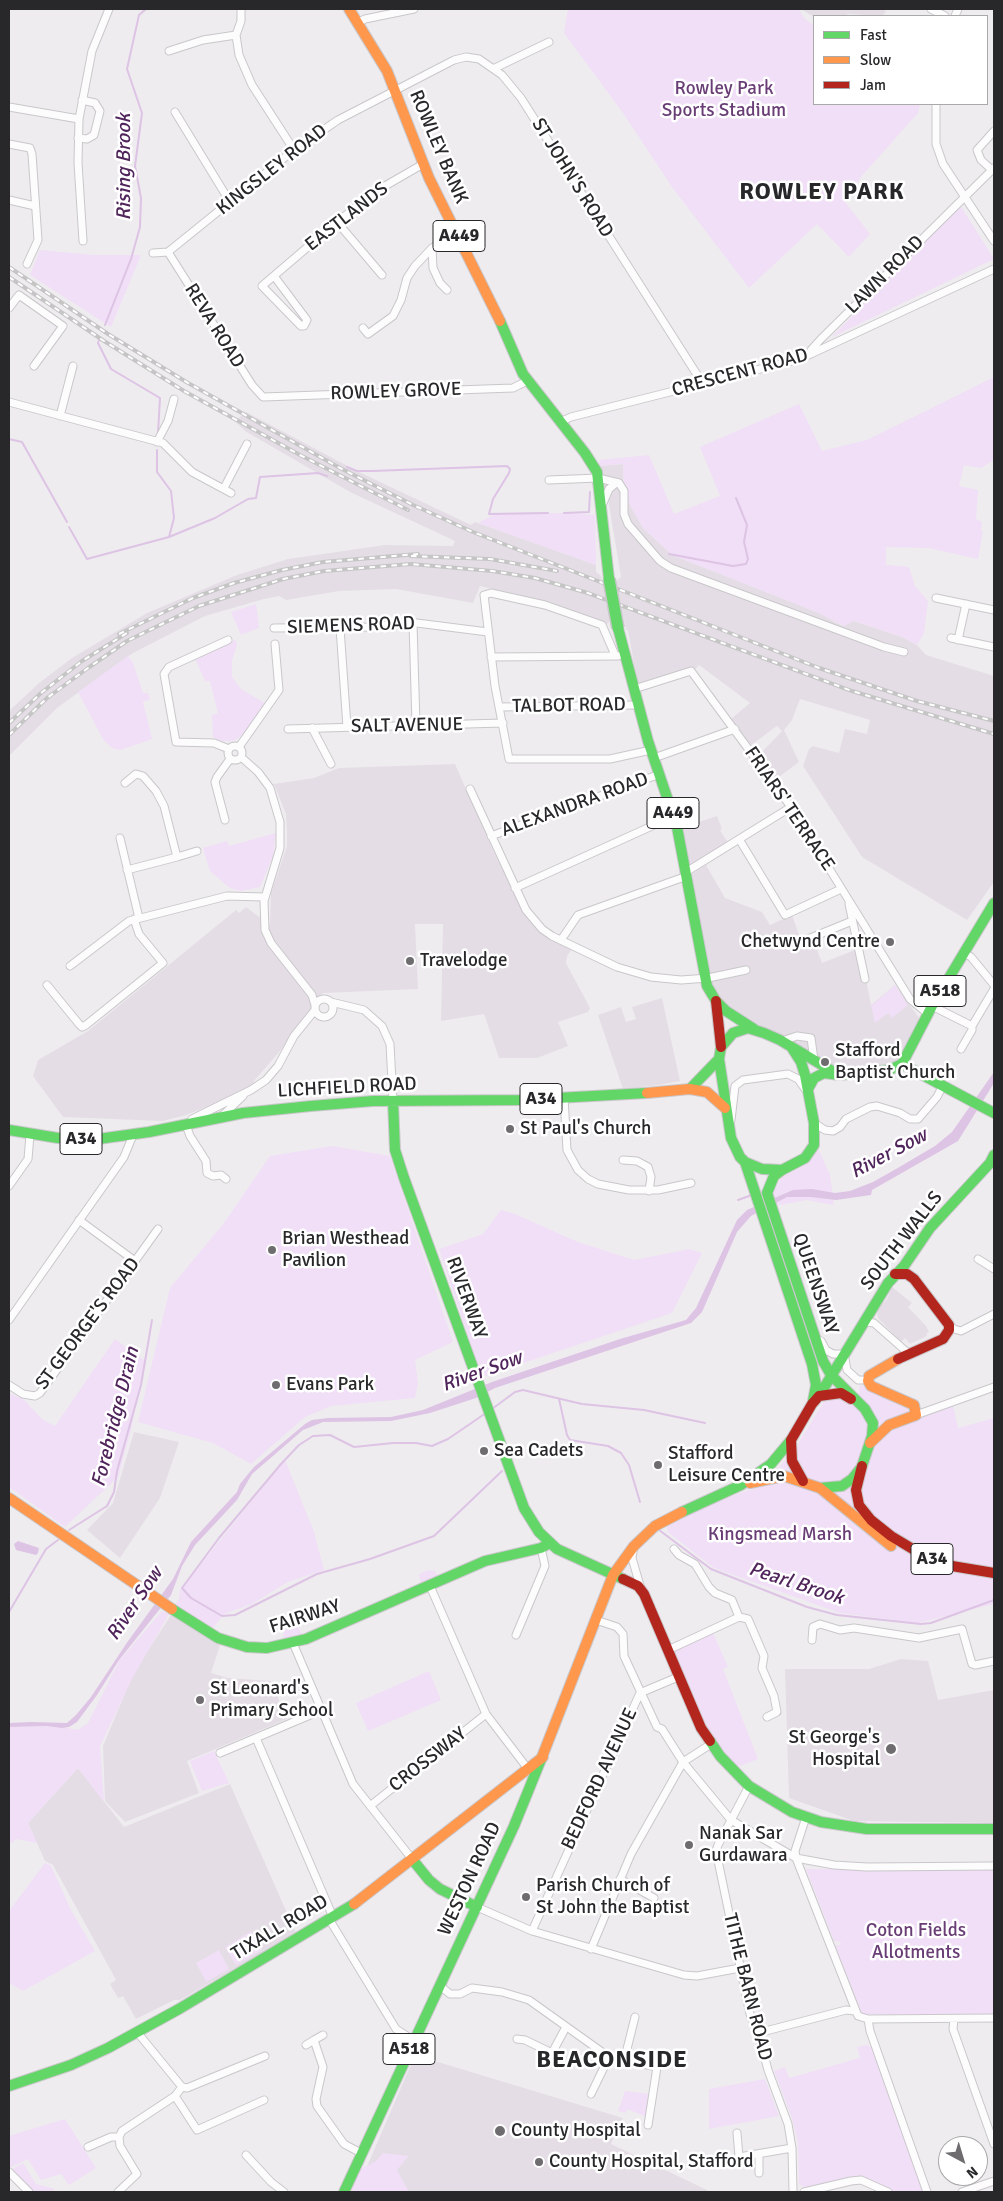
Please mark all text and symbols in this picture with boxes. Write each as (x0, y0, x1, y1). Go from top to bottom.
legend (813, 15, 988, 105)
text: Fast (860, 26, 887, 44)
text: Slow (860, 51, 891, 69)
text: Jam (860, 76, 886, 94)
park label: Rowley Park Sports Stadium (662, 78, 786, 122)
street label: ROWLEY BANK (404, 87, 472, 207)
water label: Rising Brook (113, 113, 137, 221)
street label: ST JOHN'S ROAD (526, 114, 618, 242)
street label: KINGSLEY ROAD (212, 120, 332, 220)
street label: EASTLANDS (301, 178, 393, 256)
district label: ROWLEY PARK (738, 179, 906, 207)
road number: A449 (433, 220, 485, 252)
street label: LAWN ROAD (841, 231, 929, 319)
street label: REVA ROAD (179, 280, 249, 372)
street label: CRESCENT ROAD (669, 344, 811, 402)
street label: ROWLEY GROVE (330, 378, 462, 406)
street label: SIEMENS ROAD (287, 612, 415, 640)
street label: TALBOT ROAD (512, 694, 626, 718)
street label: SALT AVENUE (351, 714, 463, 738)
street label: FRIARS' TERRACE (739, 742, 839, 876)
street label: ALEXANDRA ROAD (498, 768, 652, 842)
road number: A449 (647, 798, 699, 828)
place label: Chetwynd Centre (741, 931, 880, 953)
marker: Chetwynd Centre (884, 936, 896, 948)
place label: Travelodge (420, 950, 507, 972)
marker: Travelodge (404, 955, 416, 967)
road number: A518 (914, 976, 966, 1006)
place label: Stafford Baptist Church (835, 1040, 955, 1084)
marker: Stafford Baptist Church (819, 1056, 831, 1068)
street label: LICHFIELD ROAD (277, 1073, 417, 1103)
road number: A34 (520, 1084, 562, 1114)
place label: St Paul's Church (520, 1118, 651, 1140)
marker: St Paul's Church (504, 1123, 516, 1135)
road number: A34 (60, 1124, 102, 1154)
water label: River Sow (846, 1124, 932, 1184)
street label: SOUTH WALLS (856, 1187, 948, 1295)
place label: Brian Westhead Pavilion (282, 1228, 409, 1272)
street label: QUEENSWAY (787, 1230, 843, 1338)
marker: Brian Westhead Pavilion (266, 1244, 278, 1256)
street label: ST GEORGE'S ROAD (31, 1254, 145, 1394)
street label: RIVERWAY (441, 1254, 491, 1342)
water label: Forebridge Drain (87, 1345, 145, 1489)
water label: River Sow (439, 1346, 525, 1398)
place label: Evans Park (286, 1374, 374, 1396)
marker: Evans Park (270, 1379, 282, 1391)
place label: Sea Cadets (494, 1440, 583, 1462)
place label: Stafford Leisure Centre (668, 1443, 785, 1487)
marker: Sea Cadets (478, 1445, 490, 1457)
marker: Stafford Leisure Centre (652, 1459, 664, 1471)
park label: Kingsmead Marsh (708, 1524, 852, 1546)
road number: A34 (911, 1544, 953, 1575)
water label: Pearl Brook (746, 1557, 846, 1611)
water label: River Sow (102, 1563, 168, 1645)
street label: FAIRWAY (267, 1595, 343, 1639)
place label: St Leonard's Primary School (210, 1678, 333, 1722)
marker: St Leonard's Primary School (194, 1694, 206, 1706)
street label: BEDFORD AVENUE (557, 1705, 643, 1853)
street label: CROSSWAY (385, 1723, 471, 1797)
place label: St George's Hospital (788, 1727, 880, 1771)
marker: St George's Hospital (884, 1742, 898, 1756)
street label: WESTON ROAD (434, 1819, 506, 1939)
place label: Nanak Sar Gurdawara (699, 1823, 788, 1867)
marker: Nanak Sar Gurdawara (683, 1839, 695, 1851)
place label: Parish Church of St John the Baptist (536, 1875, 689, 1919)
street label: TIXALL ROAD (228, 1890, 332, 1966)
marker: Parish Church of St John the Baptist (520, 1891, 532, 1903)
street label: TITHE BARN ROAD (718, 1911, 776, 2063)
park label: Coton Fields Allotments (866, 1920, 966, 1964)
road number: A518 (383, 2034, 435, 2064)
district label: BEACONSIDE (535, 2047, 689, 2075)
place label: County Hospital (511, 2120, 641, 2142)
marker: County Hospital (493, 2124, 507, 2138)
north arrow (938, 2136, 988, 2186)
place label: County Hospital, Stafford (549, 2151, 754, 2173)
marker: County Hospital, Stafford (533, 2156, 545, 2168)
text: N (963, 2163, 981, 2182)

